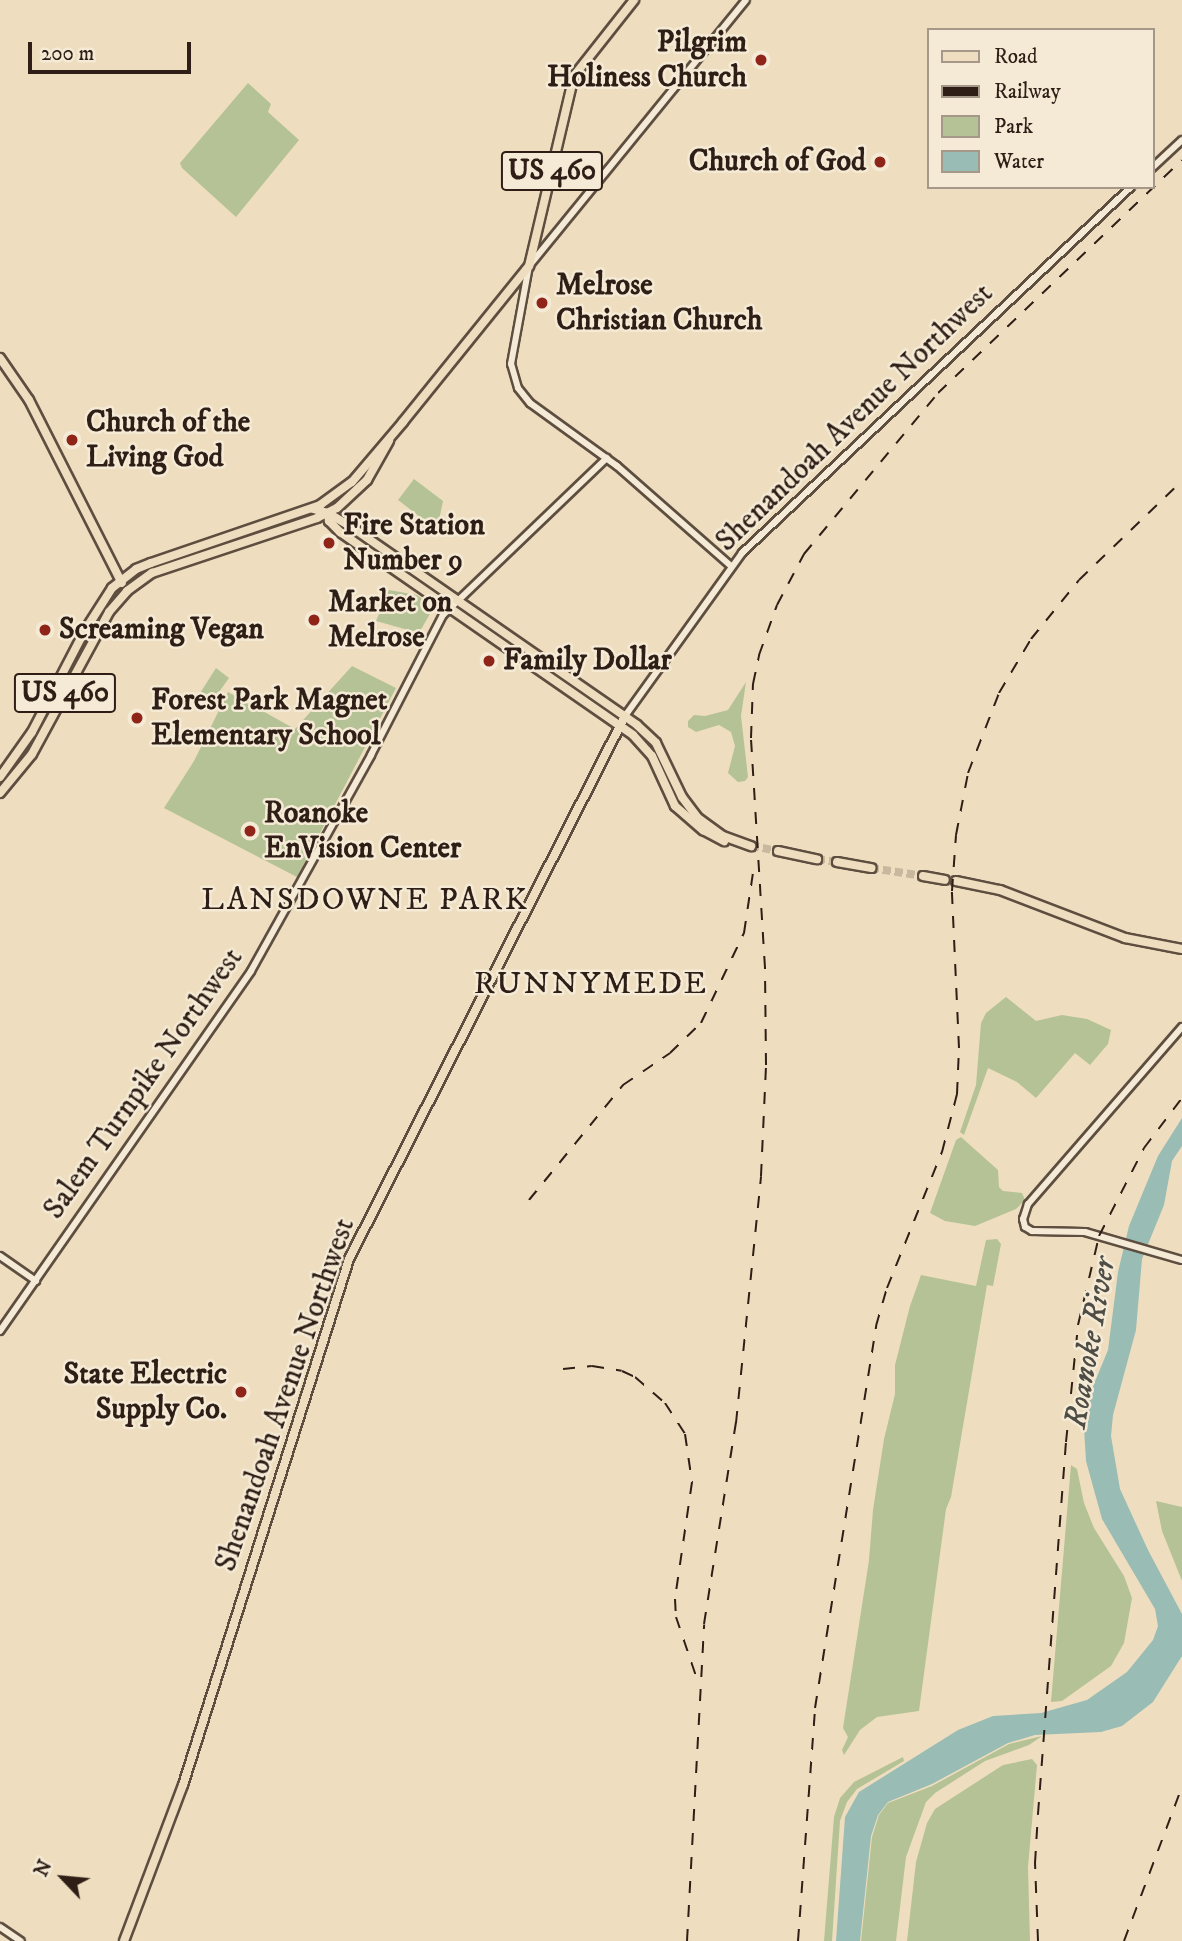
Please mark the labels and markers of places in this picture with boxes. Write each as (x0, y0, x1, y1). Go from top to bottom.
place label: Pilgrim Holiness Church (547, 25, 747, 96)
marker: Pilgrim Holiness Church (753, 52, 769, 68)
place label: Church of God (689, 144, 866, 180)
marker: Church of God (872, 154, 888, 170)
place label: Melrose Christian Church (556, 268, 762, 338)
marker: Melrose Christian Church (534, 295, 550, 311)
place label: Church of the Living God (86, 405, 250, 476)
marker: Church of the Living God (64, 432, 80, 448)
place label: Fire Station Number 9 (343, 508, 485, 578)
marker: Fire Station Number 9 (321, 535, 337, 551)
place label: Market on Melrose (328, 585, 453, 656)
place label: Screaming Vegan (59, 612, 264, 648)
marker: Market on Melrose (306, 612, 322, 628)
marker: Screaming Vegan (37, 622, 53, 638)
place label: Family Dollar (503, 643, 672, 679)
marker: Family Dollar (481, 653, 497, 669)
place label: Forest Park Magnet Elementary School (151, 683, 387, 754)
marker: Forest Park Magnet Elementary School (129, 710, 145, 726)
place label: Roanoke EnVision Center (264, 796, 461, 866)
marker: Roanoke EnVision Center (242, 823, 258, 839)
place label: State Electric Supply Co. (64, 1357, 227, 1428)
marker: State Electric Supply Co. (233, 1384, 249, 1400)

